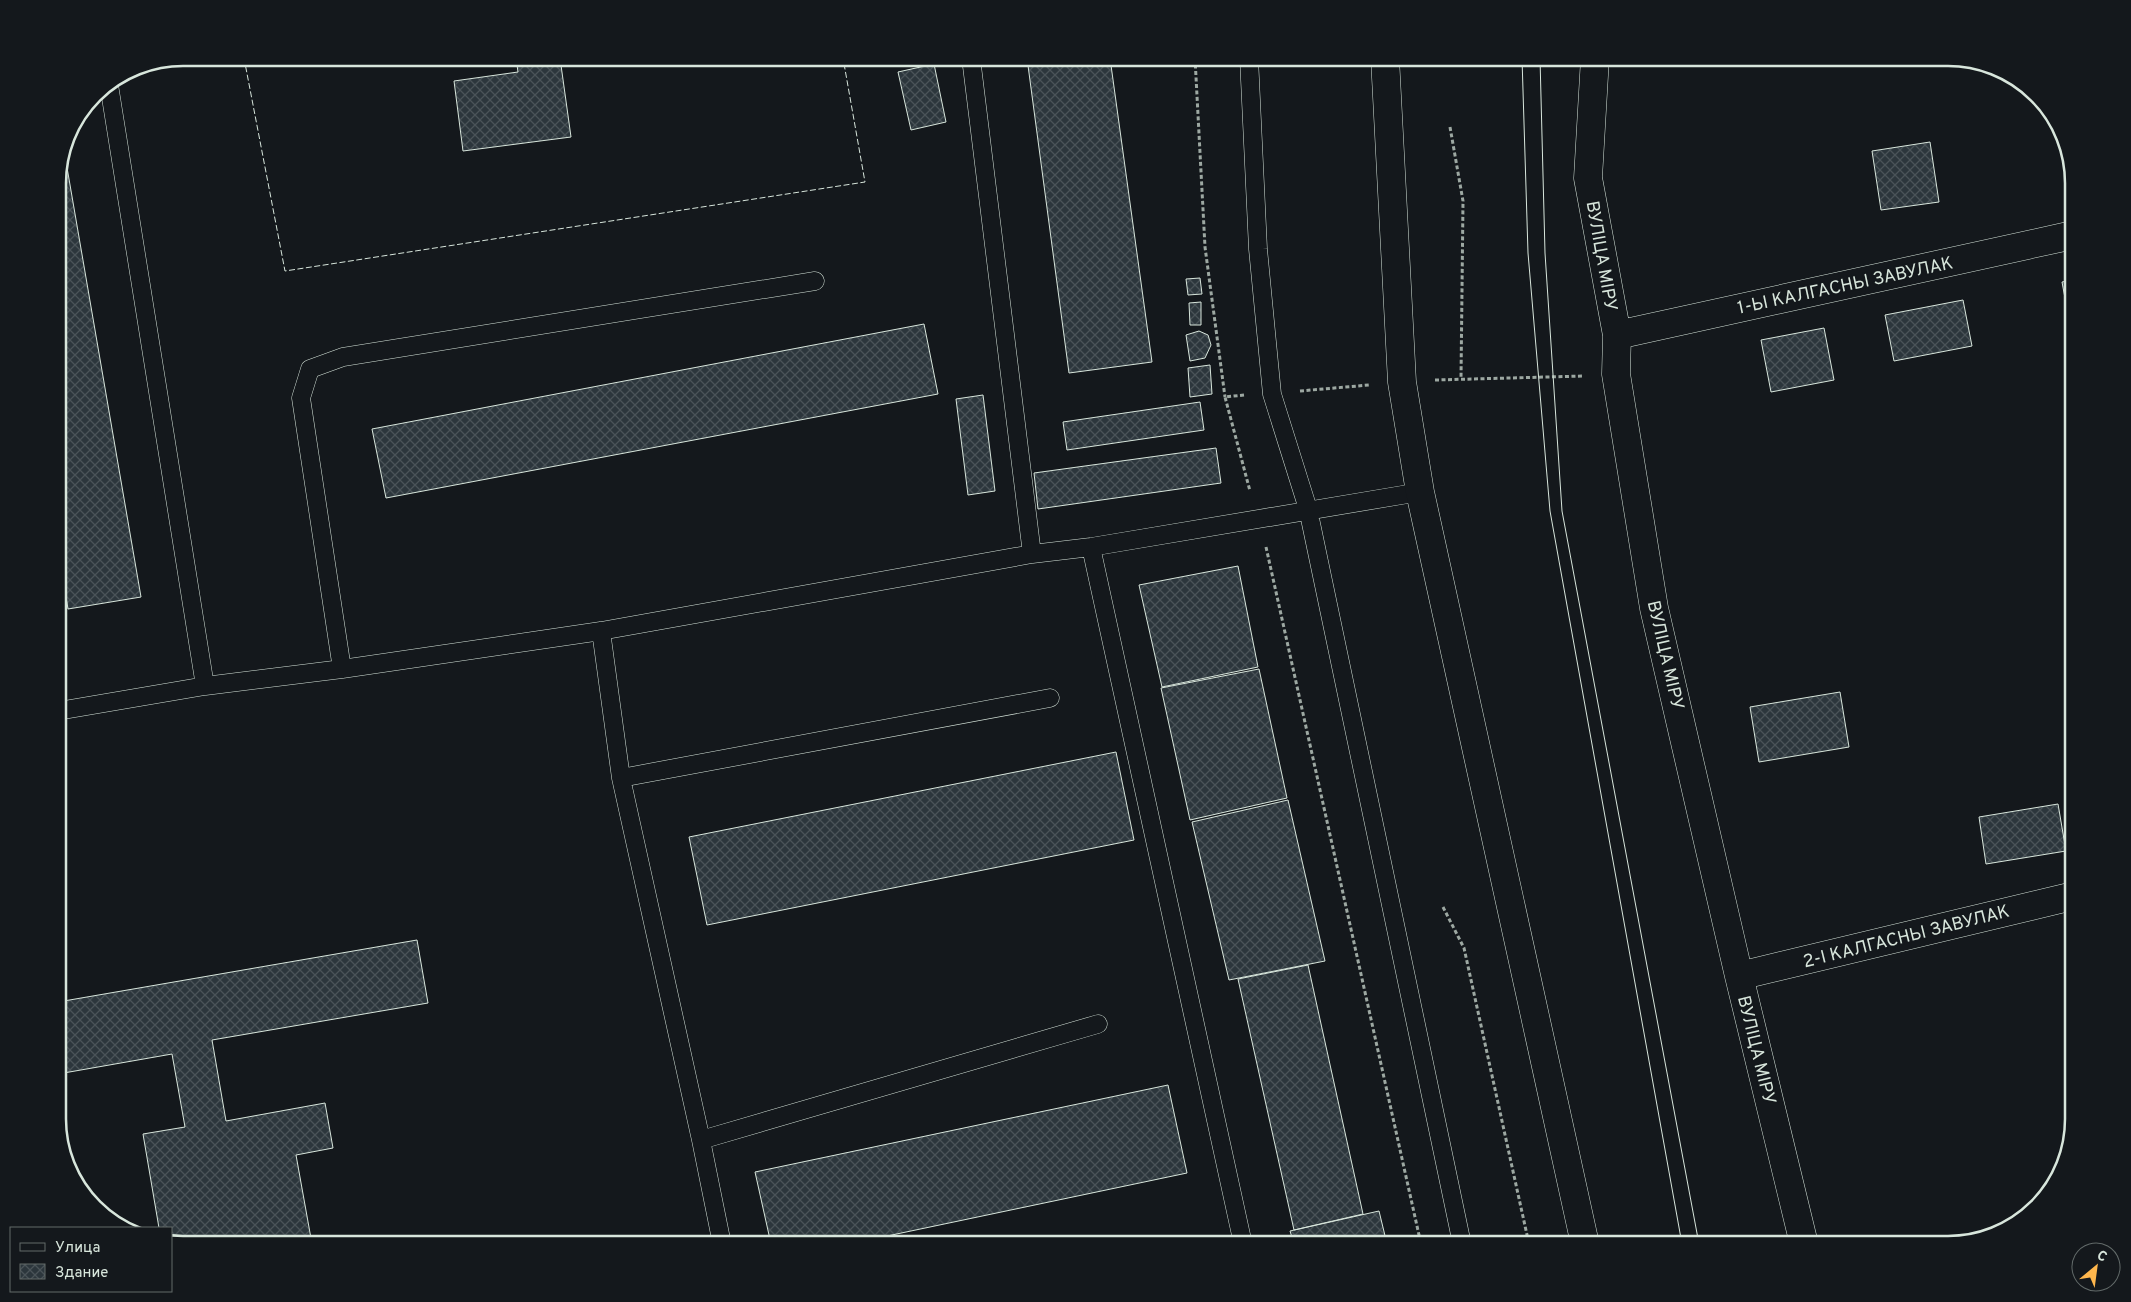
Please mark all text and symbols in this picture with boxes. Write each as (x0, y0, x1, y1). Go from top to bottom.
street label: ВУЛІЦА МІРУ (1580, 199, 1622, 313)
street label: 1-Ы КАЛГАСНЫ ЗАВУЛАК (1735, 252, 1955, 321)
street label: ВУЛІЦА МІРУ (1641, 598, 1688, 712)
street label: 2-І КАЛГАСНЫ ЗАВУЛАК (1801, 901, 2012, 974)
street label: ВУЛІЦА МІРУ (1731, 993, 1780, 1107)
legend (10, 1227, 172, 1292)
text: Улица (55, 1239, 100, 1258)
north arrow (2071, 1242, 2121, 1292)
text: С (2094, 1247, 2110, 1267)
text: Здание (55, 1264, 108, 1283)

